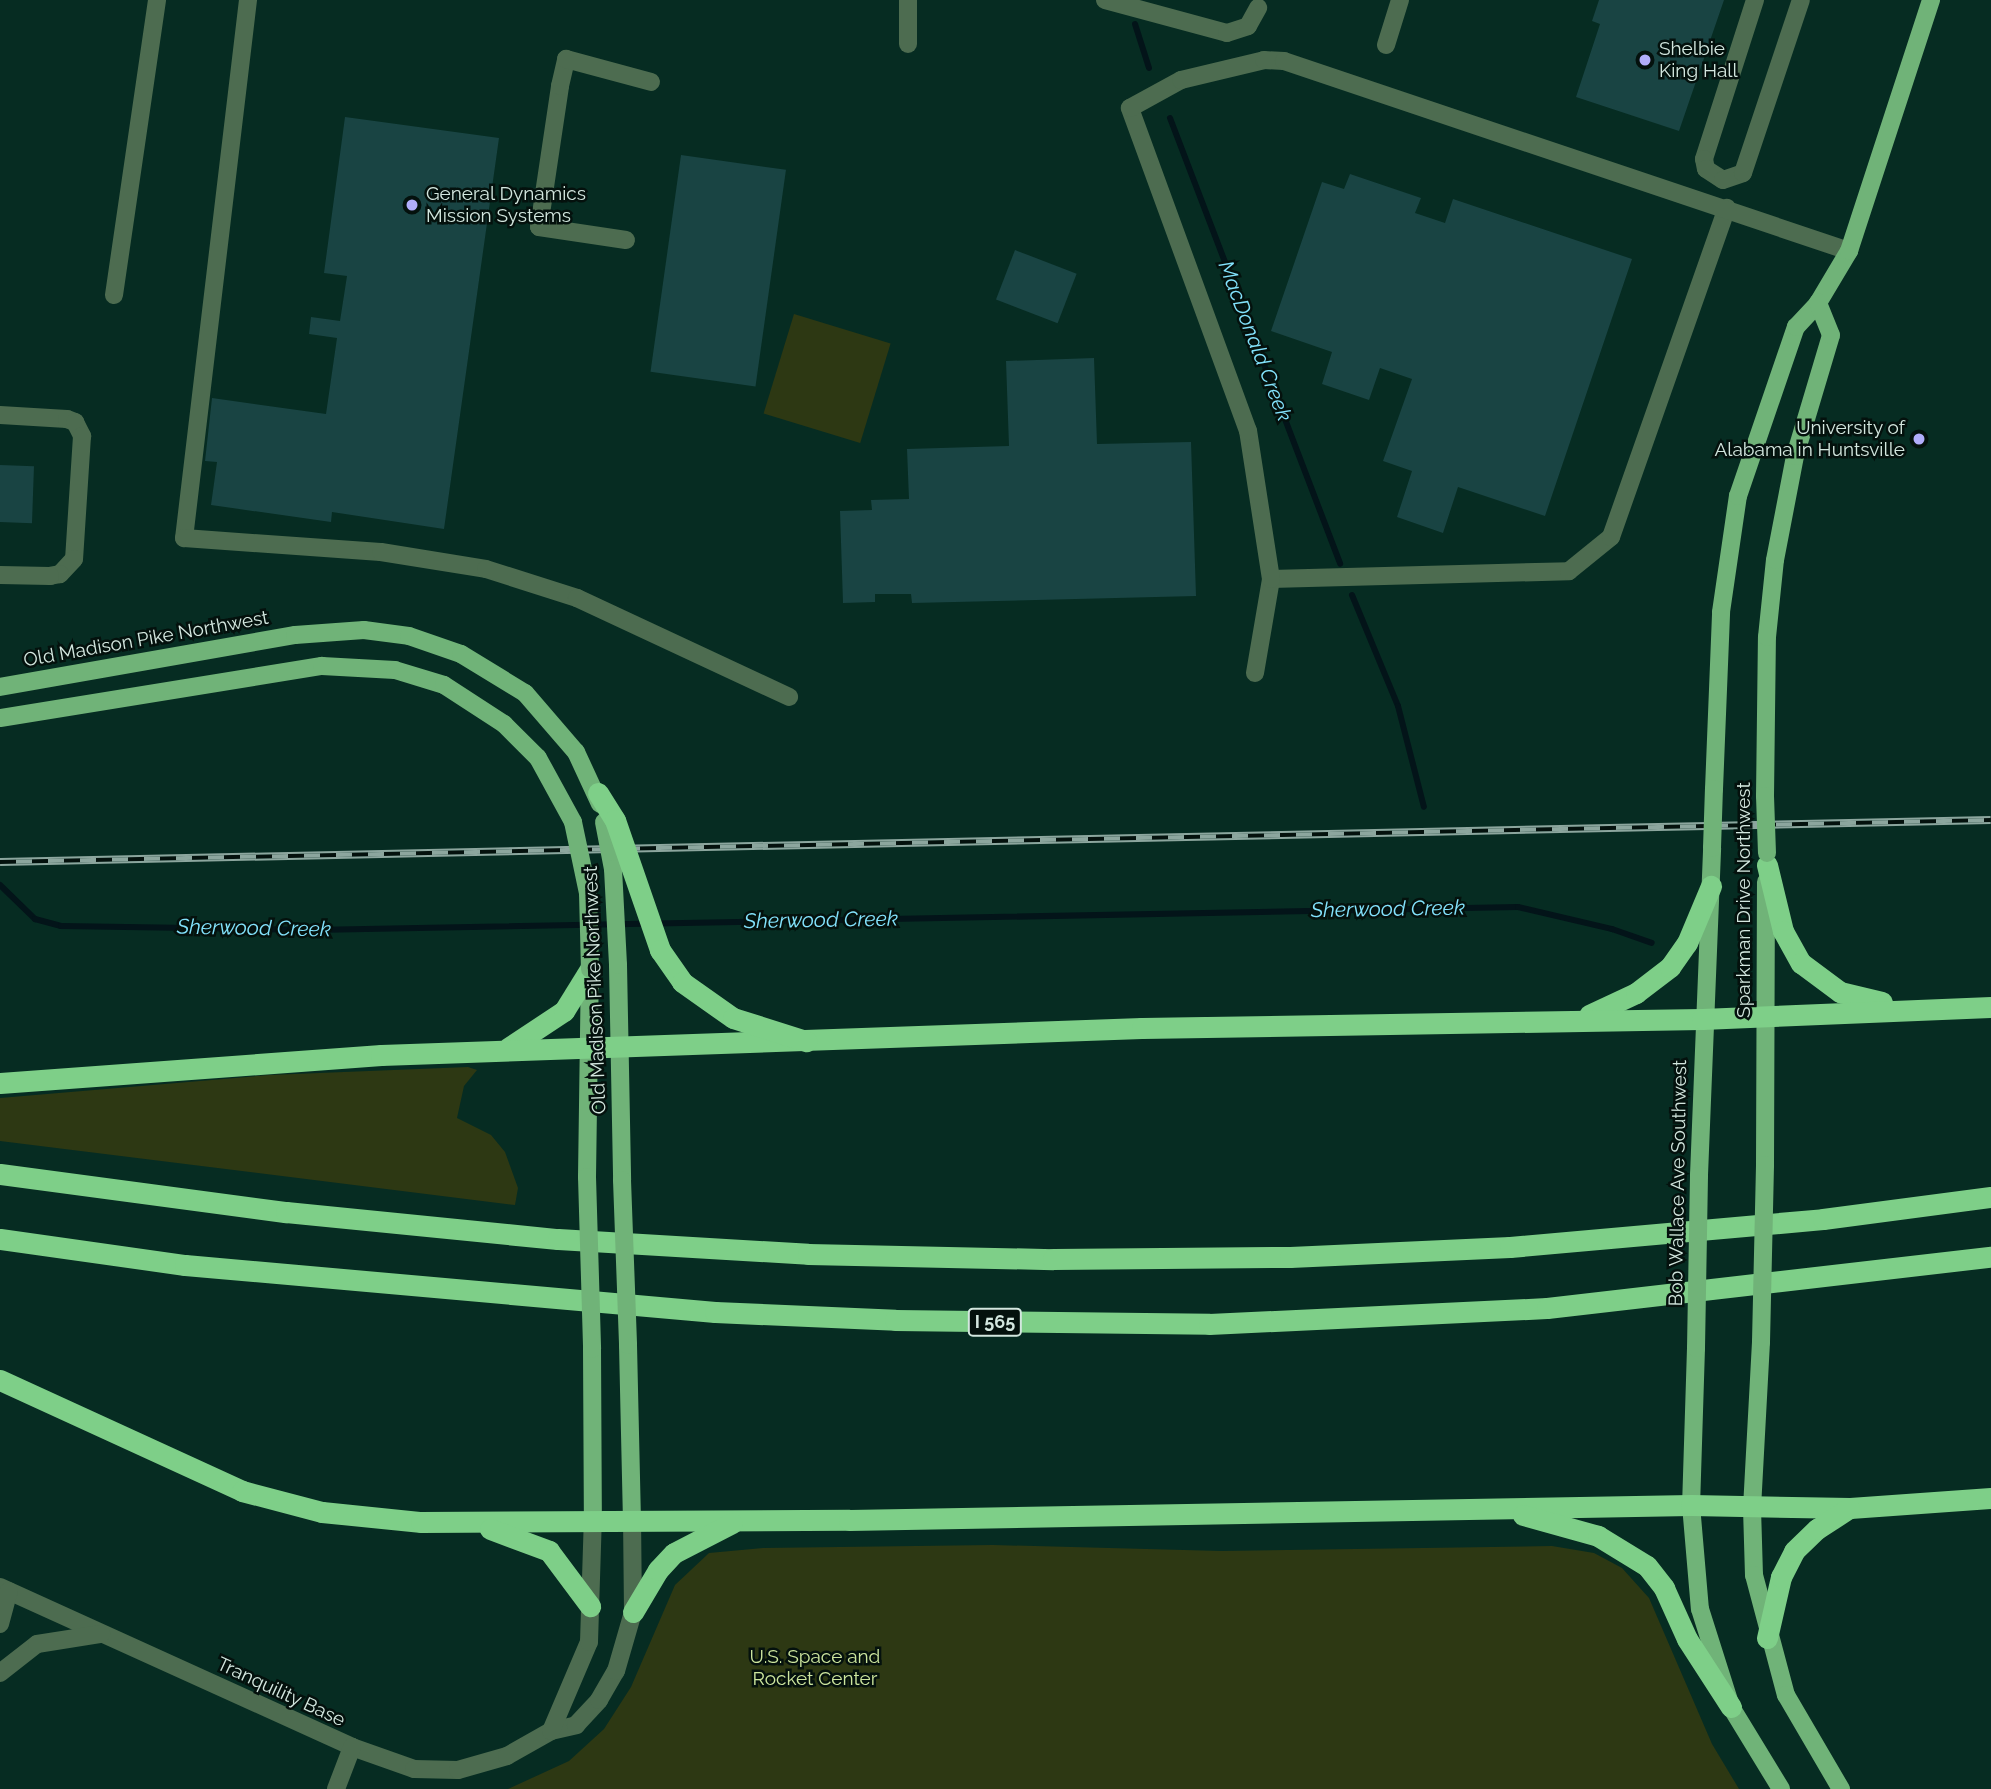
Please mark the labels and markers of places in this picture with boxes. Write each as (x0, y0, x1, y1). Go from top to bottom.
place label: Shelbie King Hall (1659, 38, 1738, 82)
marker: Shelbie King Hall (1637, 52, 1653, 68)
place label: General Dynamics Mission Systems (426, 183, 587, 227)
marker: General Dynamics Mission Systems (404, 197, 420, 213)
place label: University of Alabama in Huntsville (1714, 417, 1905, 461)
marker: University of Alabama in Huntsville (1911, 431, 1927, 447)

